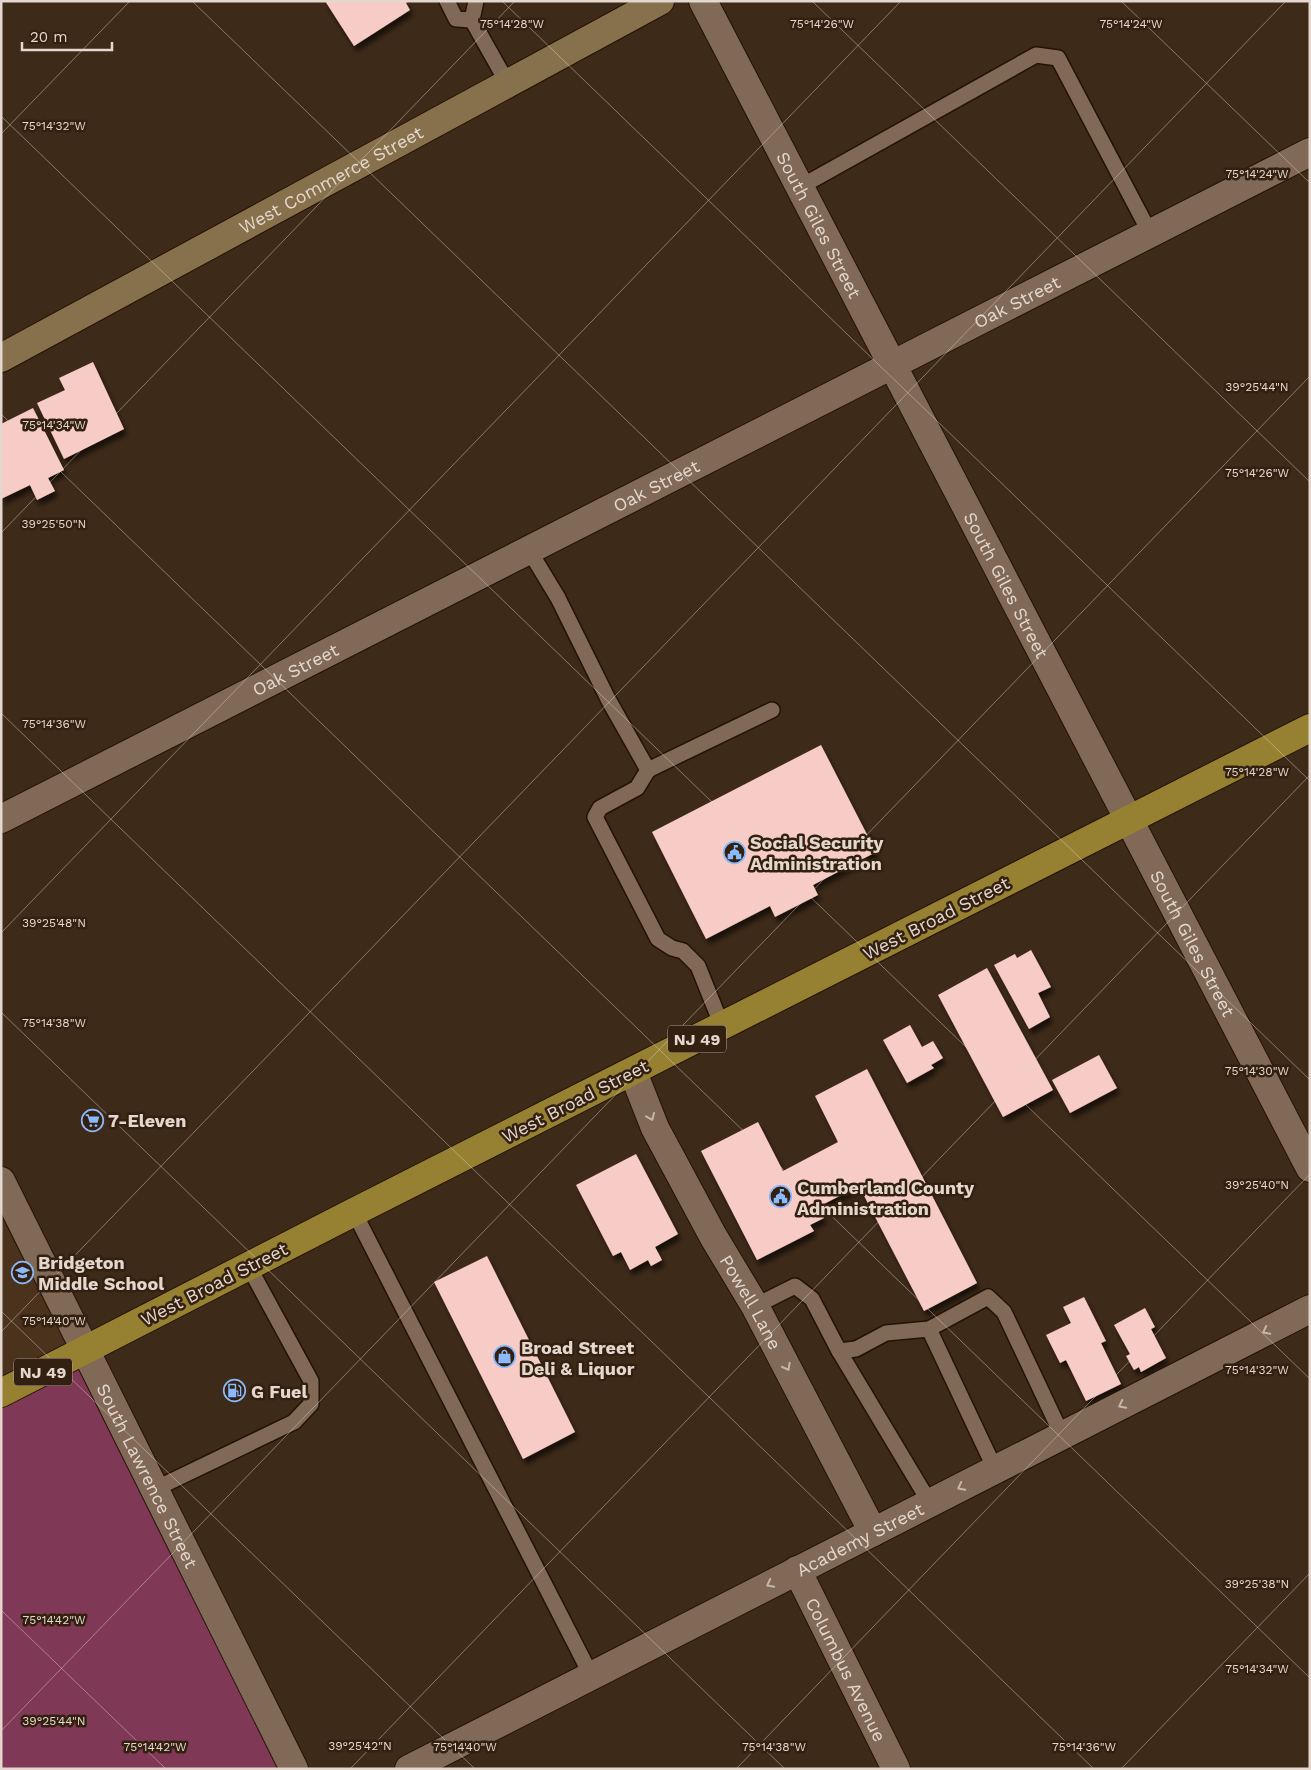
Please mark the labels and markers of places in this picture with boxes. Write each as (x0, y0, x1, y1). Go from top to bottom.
place label: Social Security Administration (750, 832, 884, 874)
public building icon: Social Security Administration (722, 840, 746, 864)
supermarket icon: 7-Eleven (80, 1108, 104, 1132)
place label: 7-Eleven (108, 1110, 186, 1131)
place label: Cumberland County Administration (797, 1177, 975, 1219)
public building icon: Cumberland County Administration (769, 1185, 793, 1209)
place label: Bridgeton Middle School (38, 1252, 164, 1294)
school or university icon: Bridgeton Middle School (10, 1260, 34, 1284)
place label: Broad Street Deli & Liquor (521, 1337, 635, 1379)
shop icon: Broad Street Deli & Liquor (493, 1345, 517, 1369)
fuel station icon: G Fuel (223, 1379, 247, 1403)
place label: G Fuel (251, 1381, 307, 1402)

